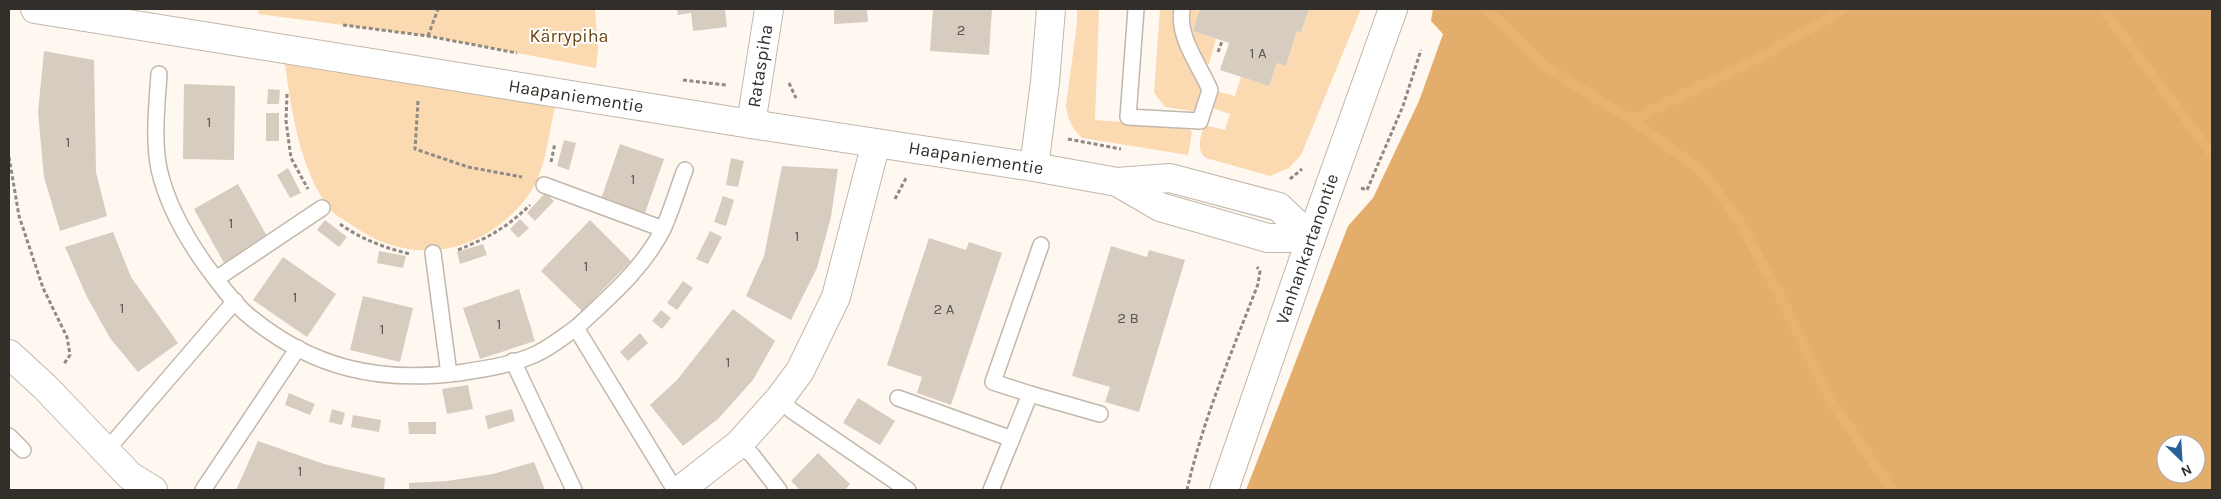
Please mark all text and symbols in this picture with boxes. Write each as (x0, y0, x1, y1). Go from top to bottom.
house number: 2 (957, 21, 965, 39)
street label: Rataspiha (743, 23, 777, 109)
park label: Kärrypiha (530, 25, 608, 47)
house number: 1 A (1249, 44, 1267, 62)
street label: Haapaniementie (507, 74, 645, 118)
house number: 1 (207, 113, 211, 131)
house number: 1 (66, 133, 70, 151)
street label: Haapaniementie (907, 136, 1045, 180)
house number: 1 (631, 170, 635, 188)
street label: Vanhankartanontie (1271, 171, 1343, 327)
house number: 1 (229, 214, 233, 232)
house number: 1 (795, 227, 799, 245)
house number: 1 (584, 257, 588, 275)
house number: 1 (293, 288, 297, 306)
house number: 1 (120, 299, 124, 317)
house number: 2 A (934, 300, 955, 318)
house number: 2 B (1117, 309, 1139, 327)
house number: 1 (497, 315, 501, 333)
house number: 1 (380, 320, 384, 338)
house number: 1 (726, 353, 730, 371)
north arrow (2156, 434, 2206, 484)
text: N (2178, 461, 2194, 480)
house number: 1 (298, 462, 302, 480)

